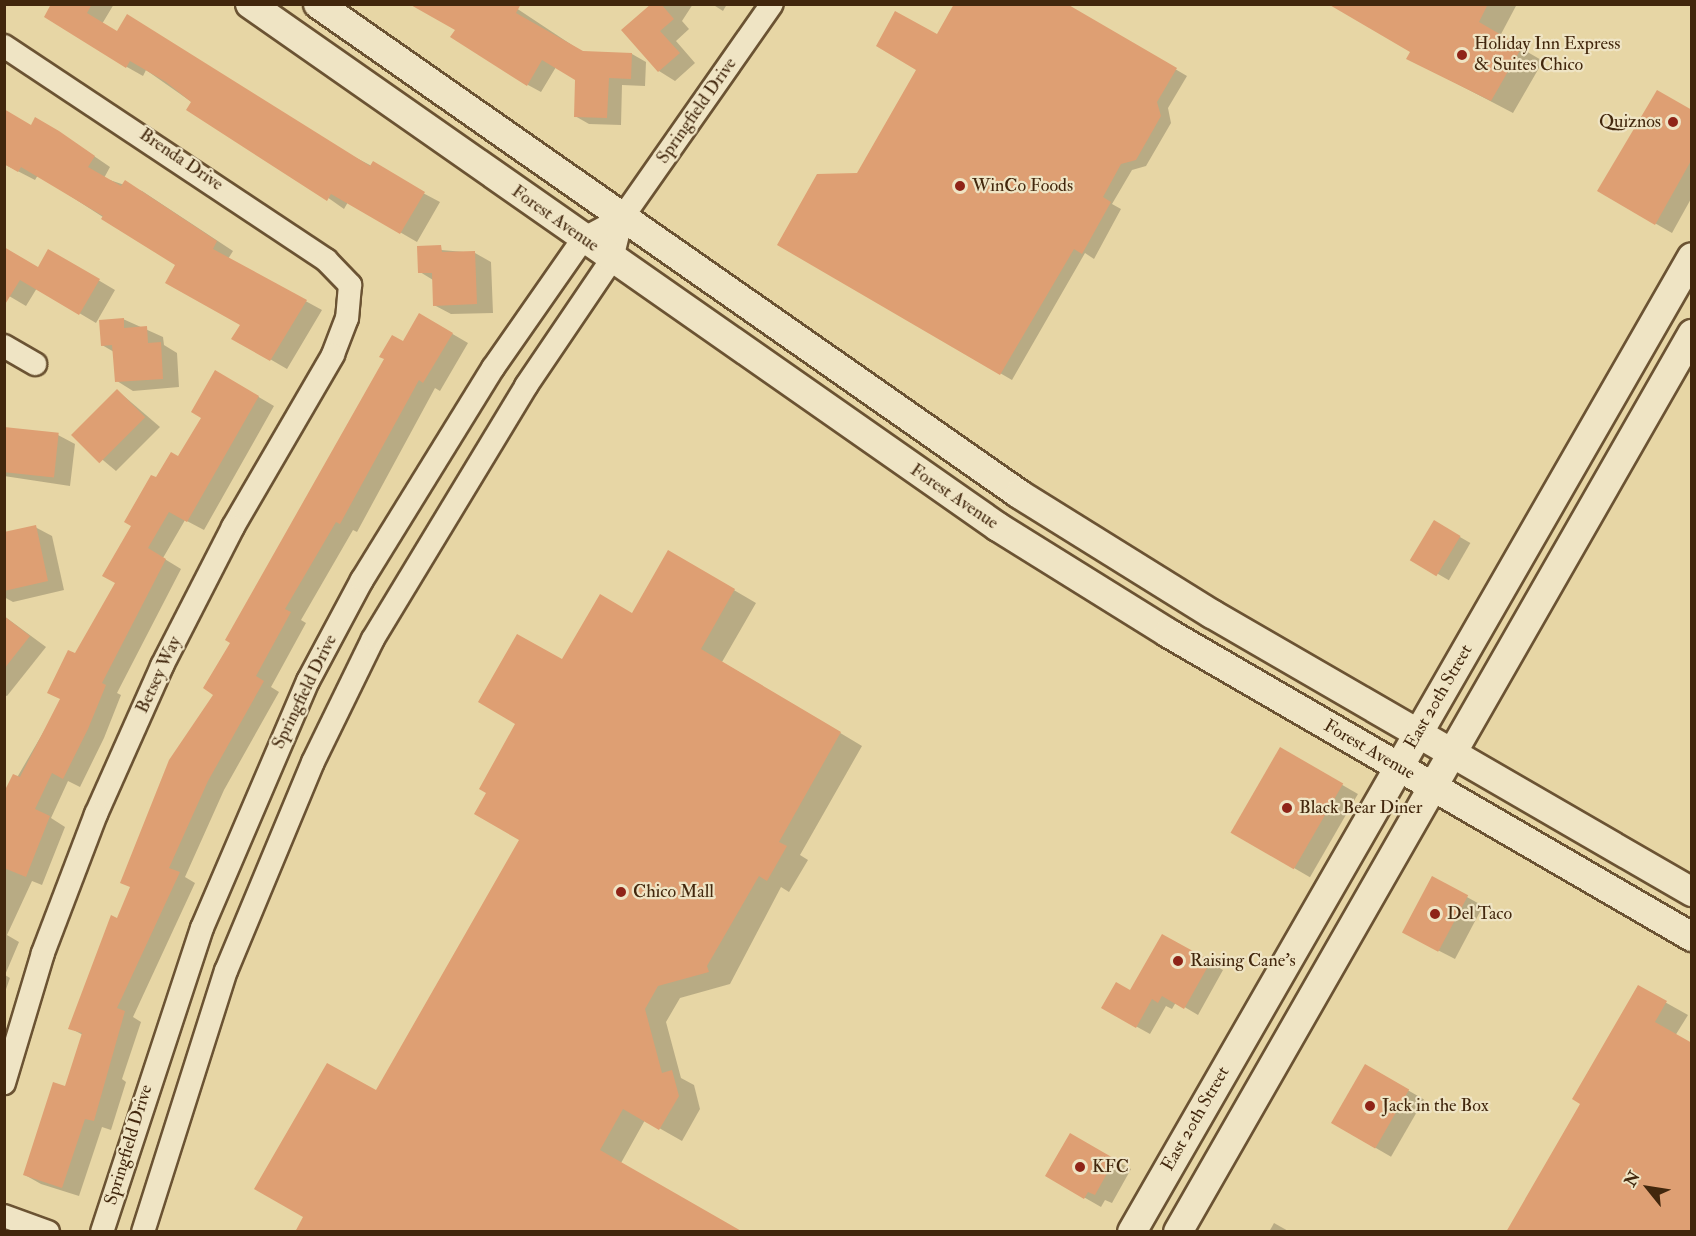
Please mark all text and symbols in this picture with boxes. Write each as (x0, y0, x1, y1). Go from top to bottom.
place label: Holiday Inn Express & Suites Chico (1474, 34, 1620, 76)
marker: Holiday Inn Express & Suites Chico (1455, 48, 1469, 62)
street label: Springfield Drive (652, 54, 742, 168)
place label: Quiznos (1599, 111, 1661, 133)
marker: Quiznos (1666, 115, 1680, 129)
street label: Brenda Drive (135, 124, 227, 196)
place label: WinCo Foods (972, 175, 1073, 197)
marker: WinCo Foods (953, 179, 967, 193)
street label: Forest Avenue (507, 181, 603, 257)
street label: Forest Avenue (906, 460, 1002, 534)
street label: Springfield Drive (268, 631, 342, 753)
street label: Betsey Way (132, 633, 186, 717)
street label: East 20th Street (1400, 641, 1478, 753)
street label: Forest Avenue (1320, 715, 1418, 785)
place label: Black Bear Diner (1299, 797, 1423, 819)
marker: Black Bear Diner (1280, 801, 1294, 815)
place label: Chico Mall (633, 881, 714, 903)
marker: Chico Mall (614, 885, 628, 899)
place label: Del Taco (1447, 903, 1512, 925)
marker: Del Taco (1428, 907, 1442, 921)
place label: Raising Cane's (1190, 950, 1296, 972)
marker: Raising Cane's (1171, 954, 1185, 968)
street label: East 20th Street (1157, 1063, 1235, 1175)
street label: Springfield Drive (100, 1082, 158, 1208)
place label: Jack in the Box (1382, 1095, 1489, 1117)
marker: Jack in the Box (1363, 1099, 1377, 1113)
place label: KFC (1092, 1156, 1129, 1178)
north arrow (1618, 1158, 1678, 1218)
marker: KFC (1073, 1160, 1087, 1174)
text: N (1620, 1168, 1645, 1190)

